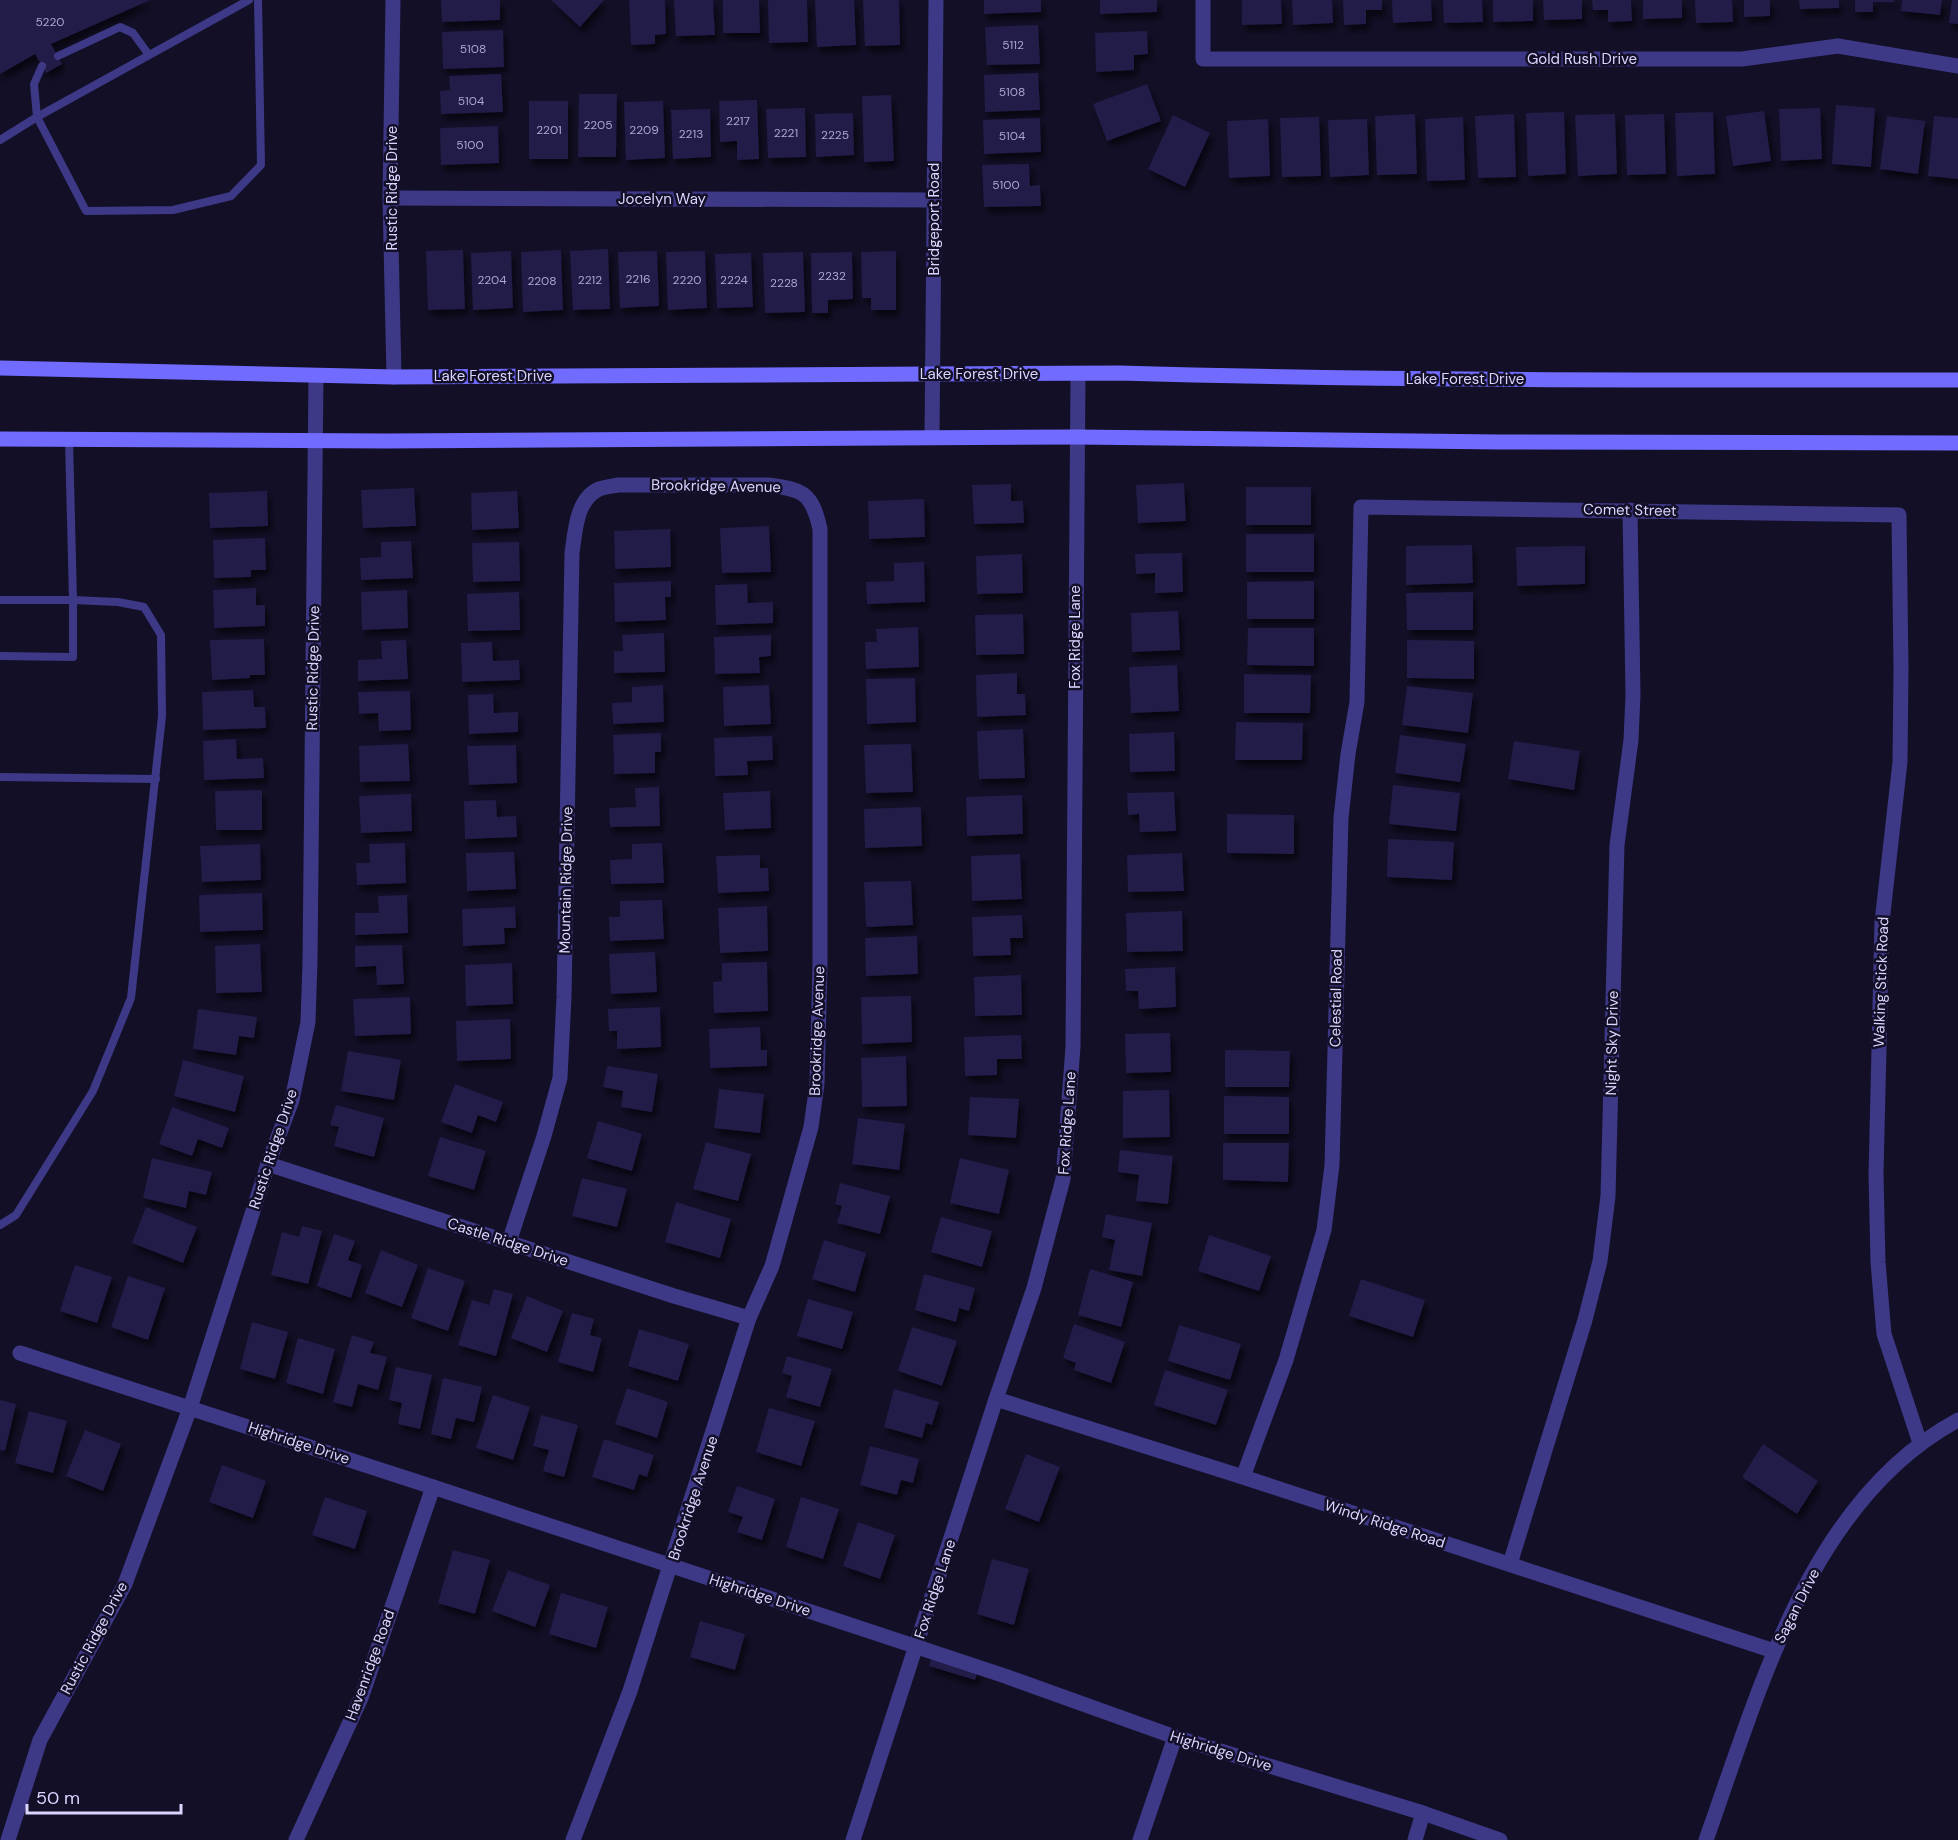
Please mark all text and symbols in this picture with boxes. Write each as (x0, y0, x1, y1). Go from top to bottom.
house number: 5220 (35, 14, 65, 30)
house number: 5112 (1002, 37, 1024, 53)
house number: 5108 (460, 41, 486, 57)
street label: Gold Rush Drive (1527, 49, 1637, 69)
house number: 5108 (999, 84, 1025, 100)
house number: 5104 (458, 93, 484, 109)
house number: 2217 (726, 113, 750, 129)
house number: 2205 (583, 117, 613, 133)
house number: 2201 (536, 122, 562, 138)
house number: 2209 (629, 122, 659, 138)
house number: 2221 (774, 125, 798, 141)
street label: Rustic Ridge Drive (382, 126, 402, 250)
house number: 2213 (679, 126, 703, 142)
house number: 2225 (821, 127, 849, 143)
house number: 5104 (999, 128, 1025, 144)
house number: 5100 (456, 137, 484, 153)
street label: Bridgeport Road (924, 163, 944, 275)
house number: 5100 (992, 177, 1020, 193)
street label: Jocelyn Way (618, 189, 707, 209)
house number: 2232 (818, 268, 846, 284)
house number: 2216 (625, 271, 651, 287)
house number: 2204 (477, 272, 507, 288)
house number: 2212 (578, 272, 602, 288)
house number: 2220 (673, 272, 701, 288)
house number: 2224 (720, 272, 748, 288)
house number: 2208 (527, 273, 557, 289)
house number: 2228 (770, 275, 798, 291)
street label: Lake Forest Drive (920, 364, 1038, 384)
street label: Lake Forest Drive (434, 366, 552, 386)
street label: Lake Forest Drive (1406, 369, 1524, 389)
street label: Brookridge Avenue (651, 475, 781, 497)
street label: Comet Street (1583, 499, 1677, 521)
street label: Fox Ridge Lane (1065, 585, 1085, 689)
street label: Rustic Ridge Drive (302, 605, 324, 731)
street label: Mountain Ridge Drive (555, 806, 577, 954)
street label: Walking Stick Road (1869, 916, 1893, 1048)
street label: Celestial Road (1325, 949, 1347, 1047)
street label: Brookridge Avenue (805, 966, 829, 1096)
street label: Night Sky Drive (1601, 990, 1623, 1096)
street label: Fox Ridge Lane (1053, 1071, 1081, 1175)
street label: Rustic Ridge Drive (244, 1087, 302, 1211)
street label: Castle Ridge Drive (445, 1213, 571, 1271)
street label: Highridge Drive (246, 1417, 352, 1469)
street label: Brookridge Avenue (663, 1433, 723, 1563)
street label: Windy Ridge Road (1322, 1495, 1448, 1553)
street label: Fox Ridge Lane (910, 1537, 960, 1641)
street label: Sagan Drive (1770, 1565, 1824, 1647)
street label: Highridge Drive (707, 1569, 813, 1621)
street label: Rustic Ridge Drive (56, 1578, 132, 1698)
street label: Havenridge Road (341, 1607, 399, 1723)
street label: Highridge Drive (1168, 1726, 1274, 1776)
scale bar (27, 1777, 182, 1815)
text: 50 m (36, 1786, 80, 1810)

